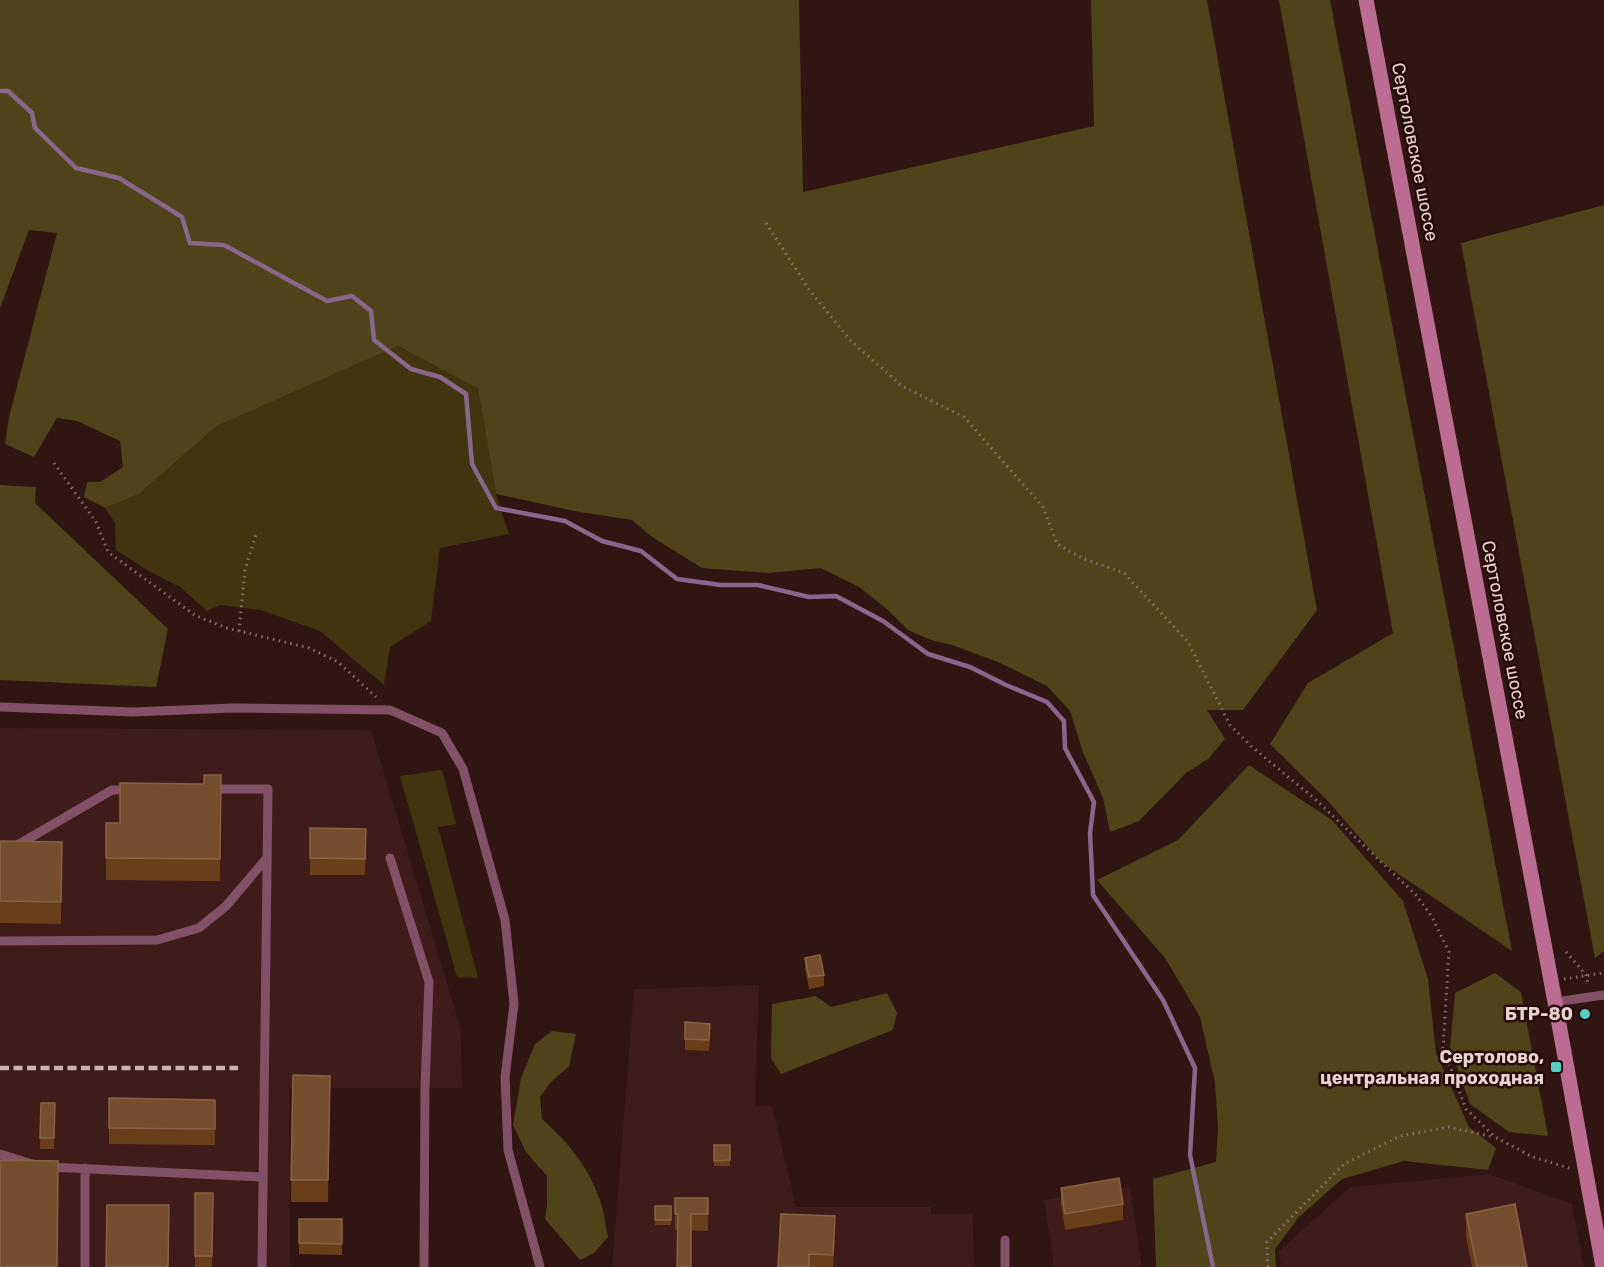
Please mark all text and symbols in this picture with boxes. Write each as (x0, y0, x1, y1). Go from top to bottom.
street label: Сертоловское шоссе (1387, 61, 1443, 243)
street label: Сертоловское шоссе (1477, 539, 1533, 721)
place label: БТР-80 (1505, 1003, 1573, 1025)
marker: БТР-80 (1578, 1007, 1592, 1021)
place label: Сертолово, центральная проходная (1320, 1046, 1544, 1089)
marker: Сертолово, центральная проходная (1549, 1060, 1563, 1074)

